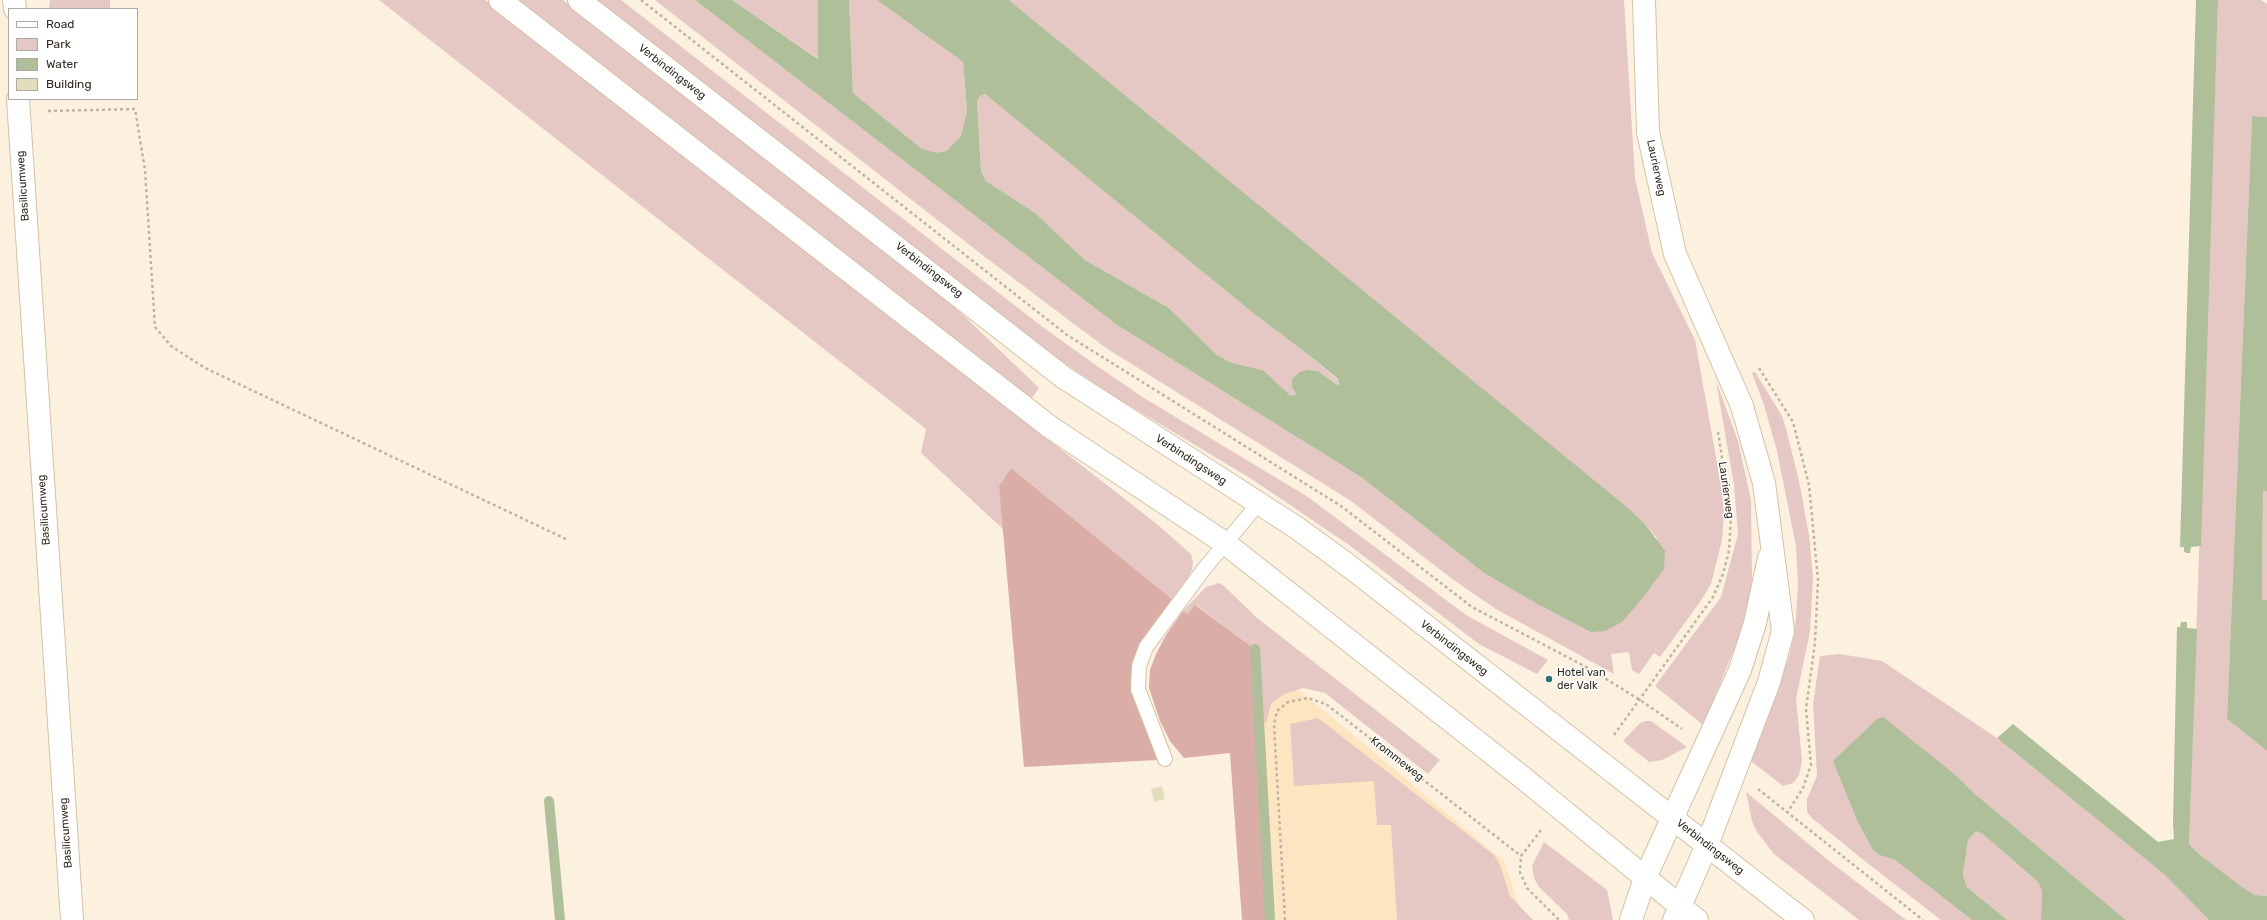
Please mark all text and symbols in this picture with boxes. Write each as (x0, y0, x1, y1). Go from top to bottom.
legend (8, 8, 138, 100)
text: Road (46, 17, 74, 31)
text: Park (46, 37, 71, 51)
street label: Verbindingsweg (636, 42, 708, 102)
text: Water (46, 57, 78, 71)
text: Building (46, 77, 92, 91)
street label: Laurierweg (1644, 139, 1668, 197)
street label: Basilicumweg (14, 150, 32, 222)
street label: Verbindingsweg (893, 240, 965, 300)
street label: Verbindingsweg (1153, 432, 1229, 488)
street label: Laurierweg (1715, 461, 1737, 519)
street label: Basilicumweg (35, 474, 53, 546)
street label: Verbindingsweg (1418, 618, 1490, 678)
place label: Hotel van der Valk (1557, 666, 1606, 692)
marker: Hotel van der Valk (1544, 674, 1554, 684)
street label: Krommeweg (1368, 734, 1426, 784)
street label: Basilicumweg (57, 797, 75, 869)
street label: Verbindingsweg (1674, 817, 1746, 877)

